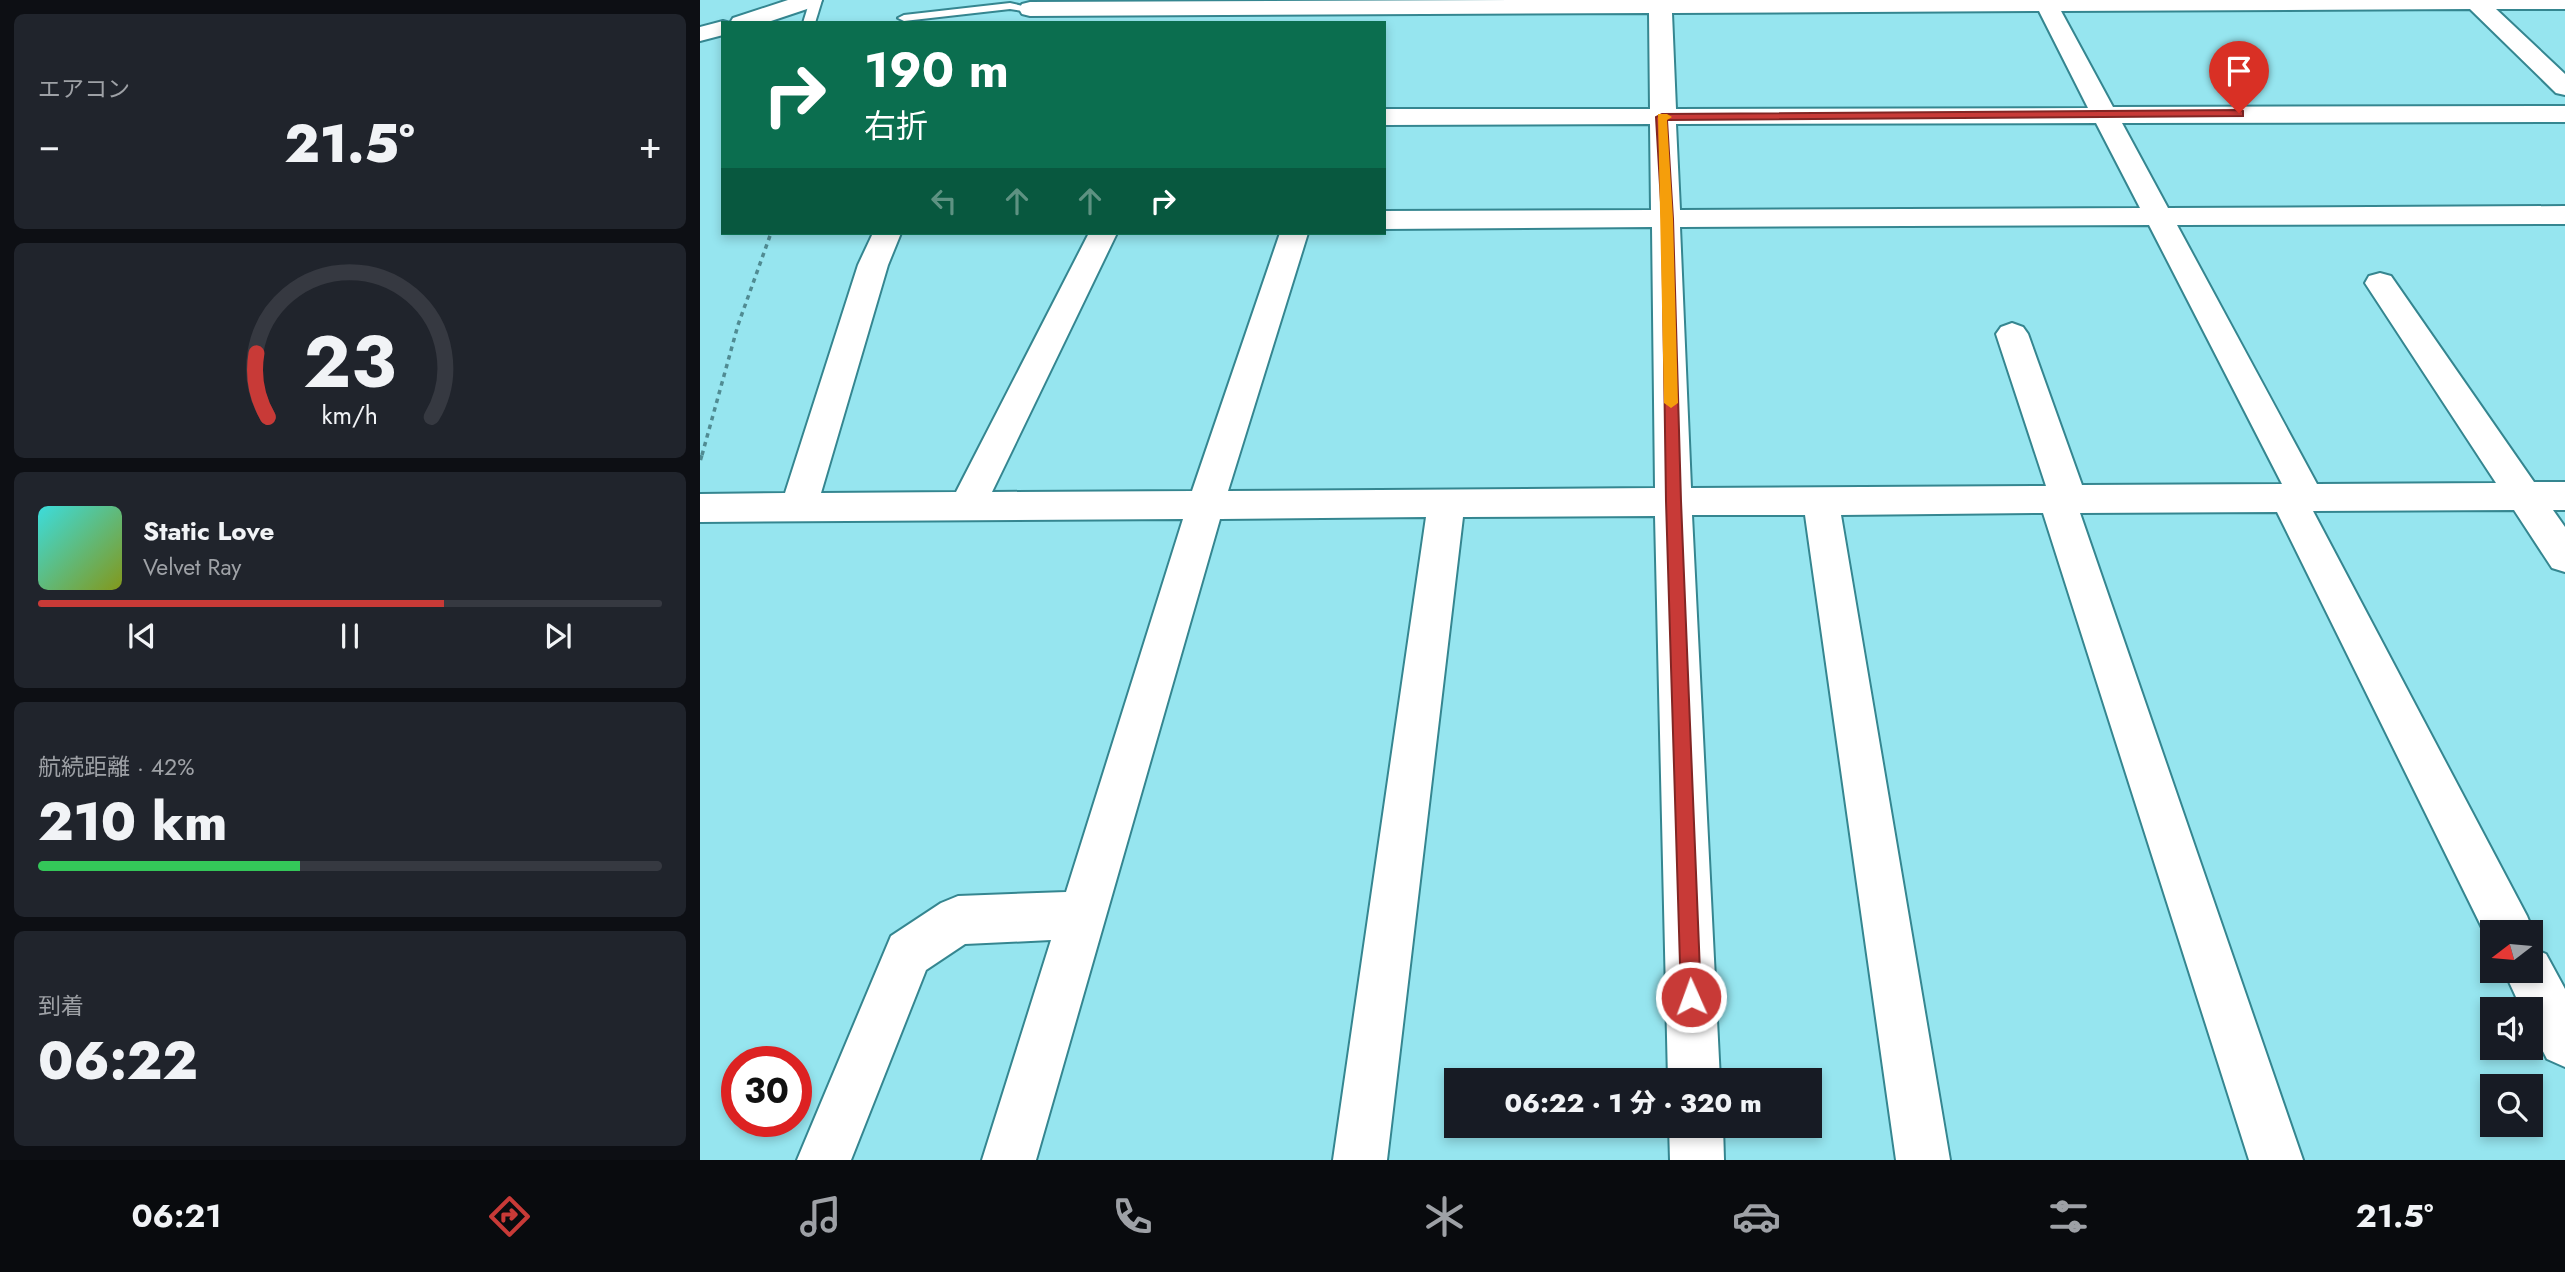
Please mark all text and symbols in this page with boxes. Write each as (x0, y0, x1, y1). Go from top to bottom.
text: 190 m (864, 35, 1009, 105)
pin (2209, 41, 2269, 113)
icon: right (749, 49, 840, 140)
icon: arrive (2220, 52, 2258, 90)
text: エアコン (38, 72, 130, 106)
text: 右折 (864, 103, 928, 149)
text: 21.5° (284, 106, 415, 182)
text: − (38, 117, 60, 172)
text: + (639, 117, 662, 172)
icon: left (925, 182, 963, 220)
icon: ahead (998, 182, 1036, 220)
icon: ahead (1071, 182, 1109, 220)
icon: right (1144, 182, 1182, 220)
text: 23 (304, 309, 396, 414)
text: km/h (322, 397, 378, 433)
text: Static Love (143, 512, 275, 550)
text: Velvet Ray (143, 550, 241, 584)
icon: previous (123, 617, 161, 655)
icon: pause (331, 617, 369, 655)
icon: next (539, 617, 577, 655)
text: 航続距離 · 42% (38, 750, 194, 784)
text: 210 km (38, 784, 227, 860)
north arrow (2480, 920, 2543, 984)
map controls (2480, 920, 2543, 1137)
position arrow (1654, 960, 1728, 1034)
text: 到着 (38, 989, 84, 1023)
button: sound (2480, 997, 2543, 1060)
text: 06:22 (38, 1023, 198, 1099)
speed limit sign: 30 (721, 1046, 812, 1137)
button: search (2480, 1074, 2543, 1137)
text: 06:22 · 1 分 · 320 m (1504, 1084, 1762, 1122)
icon: directions (485, 1192, 534, 1241)
icon: music (796, 1192, 845, 1241)
icon: phone (1108, 1192, 1157, 1241)
icon: climate (1420, 1192, 1469, 1241)
icon: car (1732, 1192, 1781, 1241)
icon: filters (2044, 1192, 2093, 1241)
text: 06:21 (131, 1193, 222, 1239)
text: 21.5° (2356, 1193, 2433, 1239)

